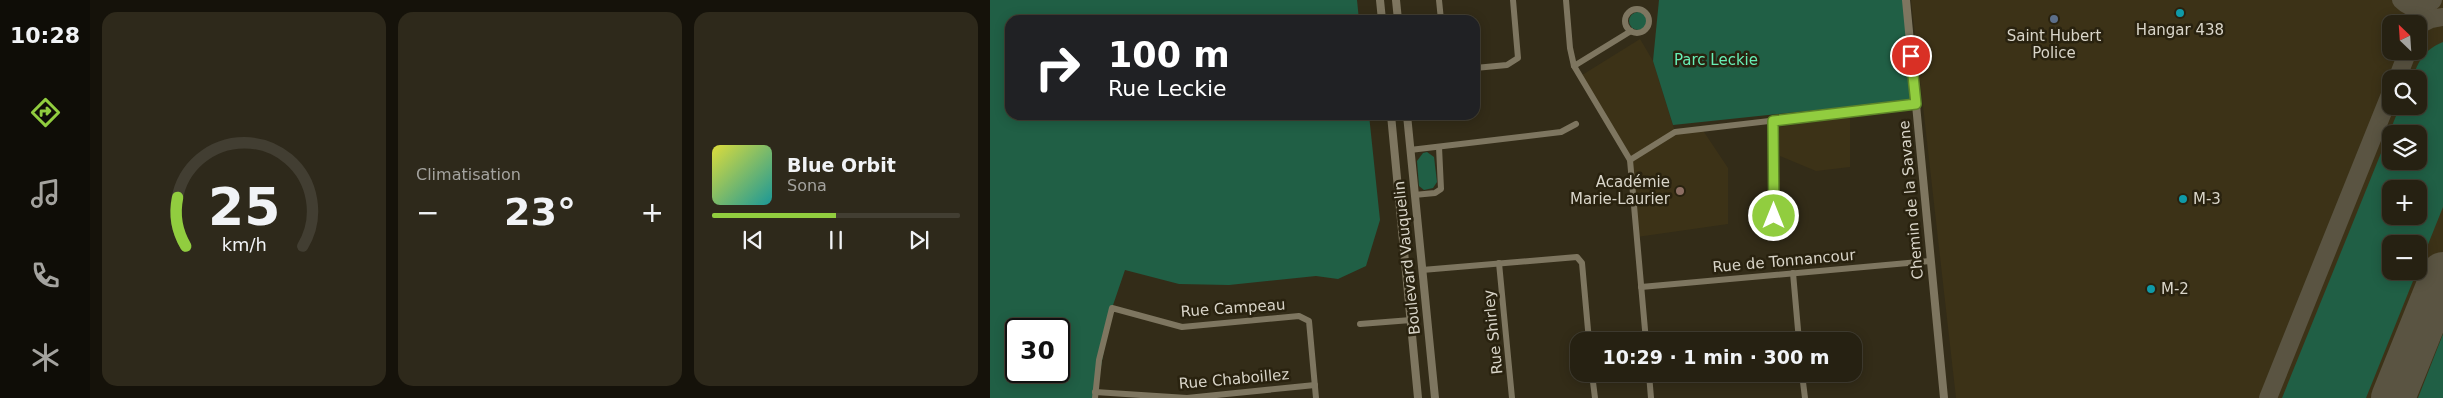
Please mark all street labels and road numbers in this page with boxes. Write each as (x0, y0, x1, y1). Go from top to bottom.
street label: Chemin de la Savane (1895, 120, 1927, 280)
street label: Boulevard Vauquelin (1390, 180, 1424, 336)
street label: Rue de Tonnancour (1712, 246, 1857, 276)
street label: Rue Shirley (1480, 289, 1506, 375)
street label: Rue Campeau (1180, 295, 1286, 321)
street label: Rue Chaboillez (1178, 365, 1290, 393)

